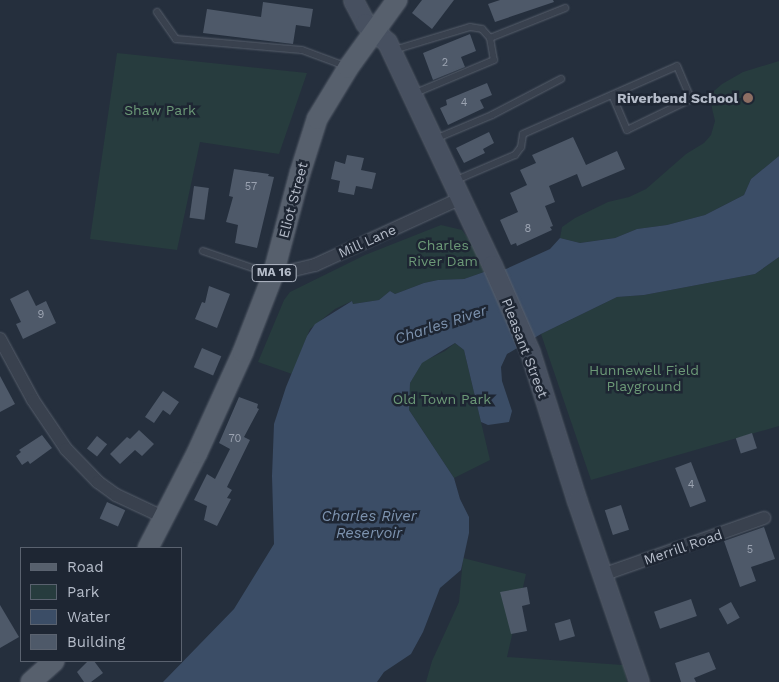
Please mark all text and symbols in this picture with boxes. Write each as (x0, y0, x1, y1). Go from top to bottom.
house number: 2 (442, 56, 448, 70)
place label: Riverbend School (617, 90, 738, 106)
marker: Riverbend School (742, 92, 754, 104)
house number: 4 (461, 96, 467, 110)
park label: Shaw Park (124, 102, 196, 118)
street label: Eliot Street (275, 160, 311, 240)
house number: 57 (245, 180, 257, 194)
street label: Mill Lane (335, 221, 399, 261)
house number: 8 (525, 222, 531, 236)
park label: Charles River Dam (408, 237, 478, 270)
road number: MA 16 (250, 264, 298, 282)
street label: Pleasant Street (498, 296, 552, 400)
water label: Charles River (393, 302, 489, 348)
house number: 9 (38, 308, 44, 322)
park label: Hunnewell Field Playground (589, 362, 699, 394)
park label: Old Town Park (393, 391, 491, 407)
house number: 70 (229, 432, 241, 446)
house number: 4 (688, 478, 694, 492)
water label: Charles River Reservoir (321, 507, 417, 542)
street label: Merrill Road (641, 526, 725, 568)
house number: 5 (747, 543, 753, 557)
legend (20, 547, 182, 662)
text: Road (67, 558, 104, 576)
text: Park (67, 583, 99, 601)
text: Water (67, 608, 110, 626)
text: Building (67, 633, 125, 651)

